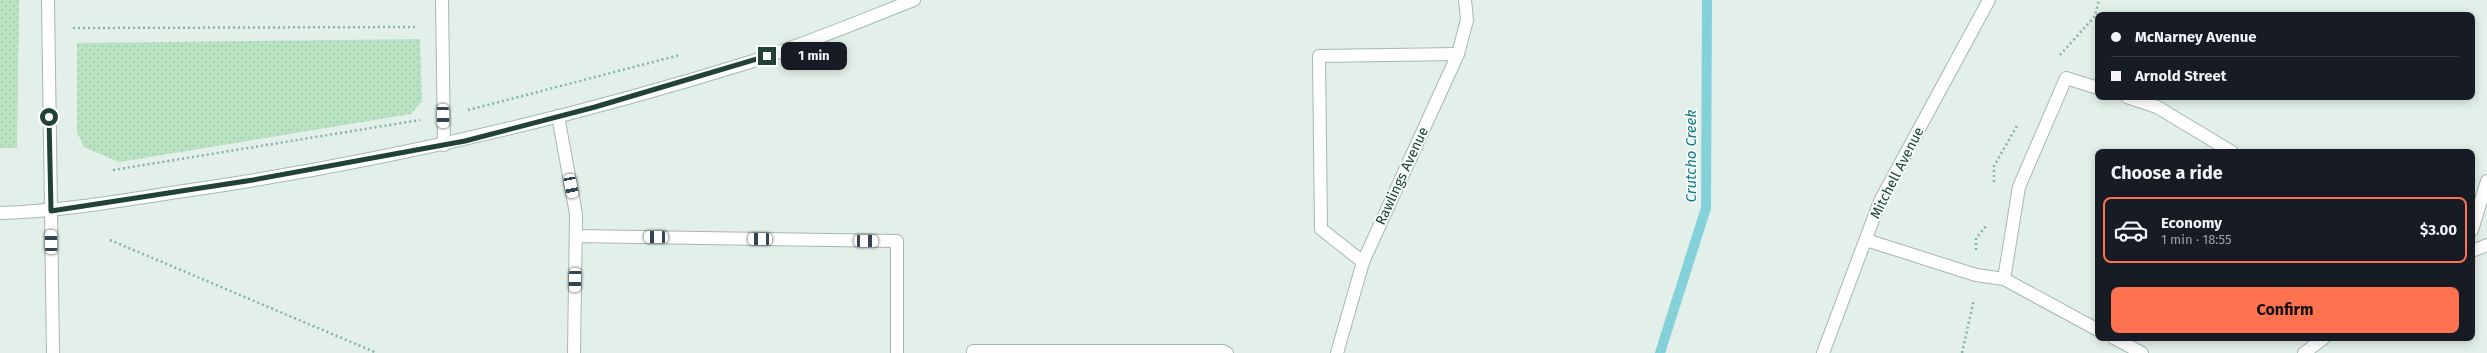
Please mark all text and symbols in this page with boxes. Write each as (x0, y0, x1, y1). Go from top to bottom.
text: McNarney Avenue (2135, 28, 2257, 46)
callout: 1 min (781, 42, 847, 70)
route end (758, 47, 776, 65)
text: 1 min (798, 48, 830, 63)
text: Arnold Street (2135, 67, 2227, 85)
car (437, 104, 449, 128)
route start (40, 108, 58, 126)
water label: Crutcho Creek (1682, 110, 1700, 202)
street label: Rawlings Avenue (1372, 124, 1432, 228)
street label: Mitchell Avenue (1867, 124, 1927, 222)
text: Choose a ride (2111, 162, 2223, 184)
car (563, 173, 579, 199)
icon: car (2113, 212, 2149, 248)
text: Economy (2161, 214, 2222, 232)
text: $3.00 (2420, 221, 2457, 239)
car (45, 230, 57, 254)
car (644, 231, 668, 243)
text: 1 min · 18:55 (2161, 232, 2231, 247)
car (748, 233, 772, 245)
car (854, 235, 878, 247)
car (569, 268, 581, 292)
button: Confirm (2111, 287, 2459, 333)

